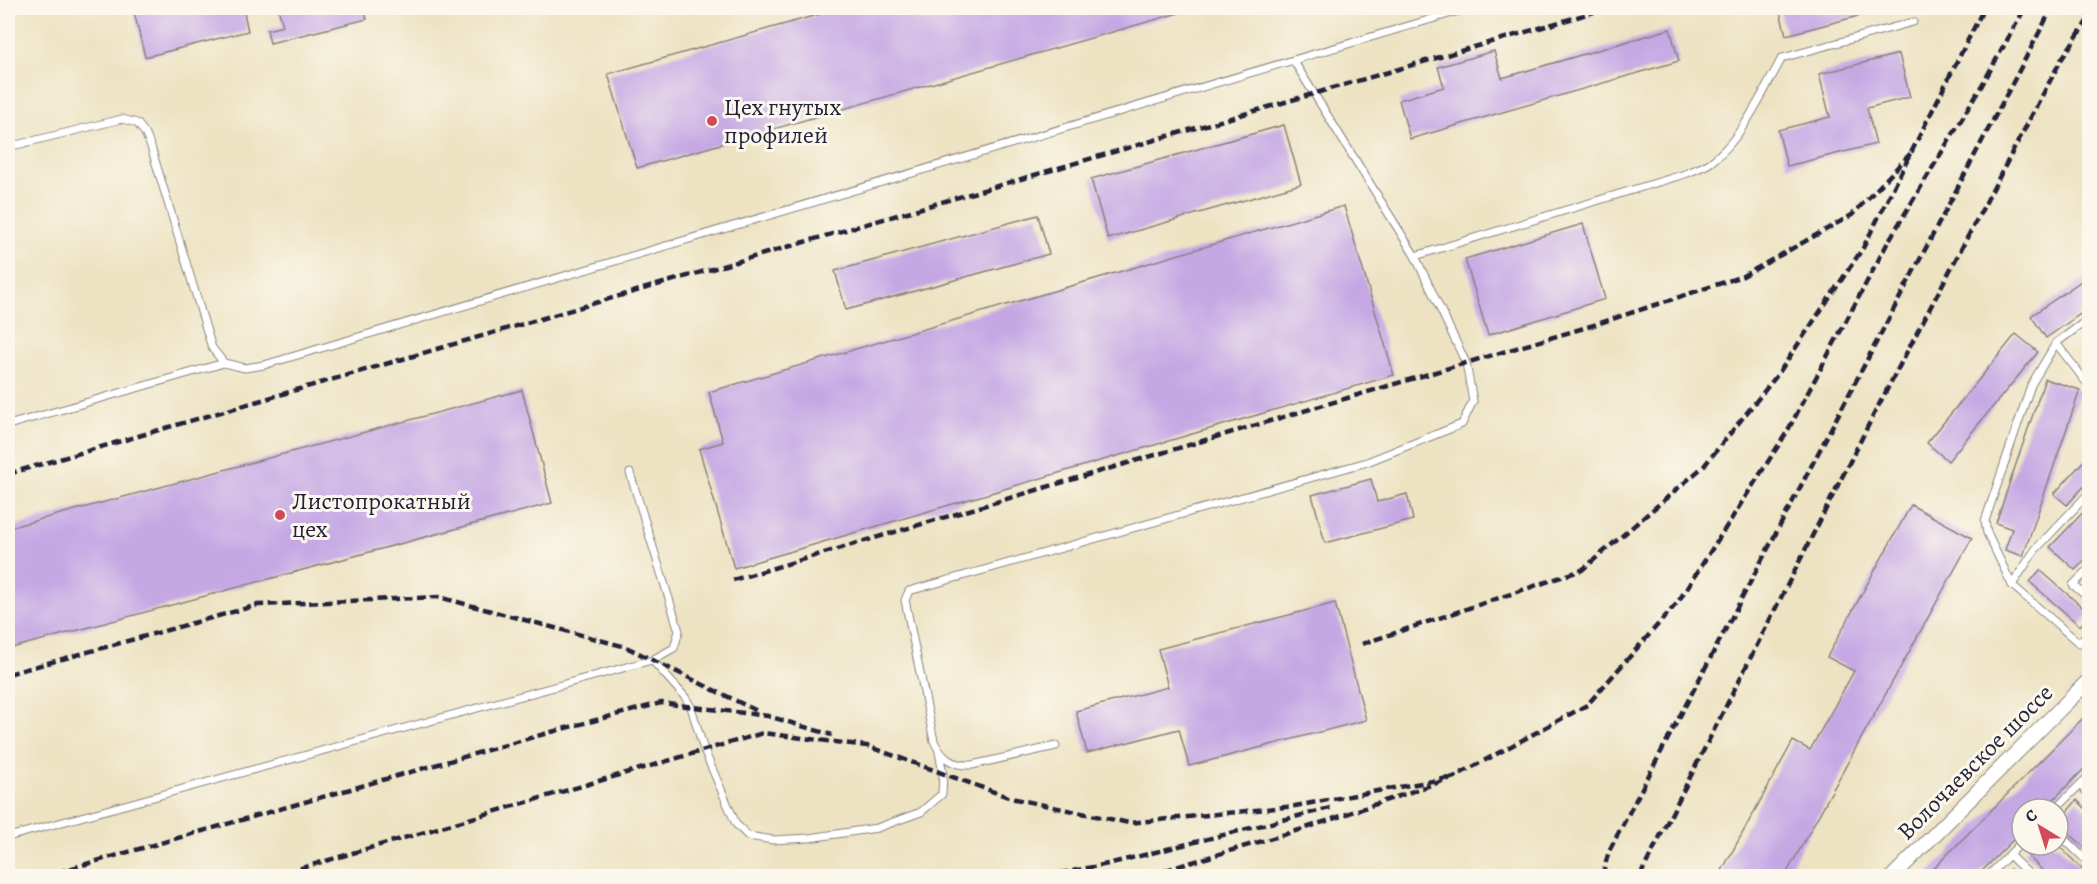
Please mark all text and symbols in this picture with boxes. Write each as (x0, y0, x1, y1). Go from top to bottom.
place label: Цех гнутых профилей (724, 91, 842, 151)
marker: Цех гнутых профилей (705, 114, 719, 128)
place label: Листопрокатный цех (292, 485, 471, 545)
marker: Листопрокатный цех (273, 508, 287, 522)
street label: Волочаевское шоссе (1890, 677, 2060, 847)
north arrow (2010, 797, 2070, 857)
text: С (2021, 804, 2042, 828)

